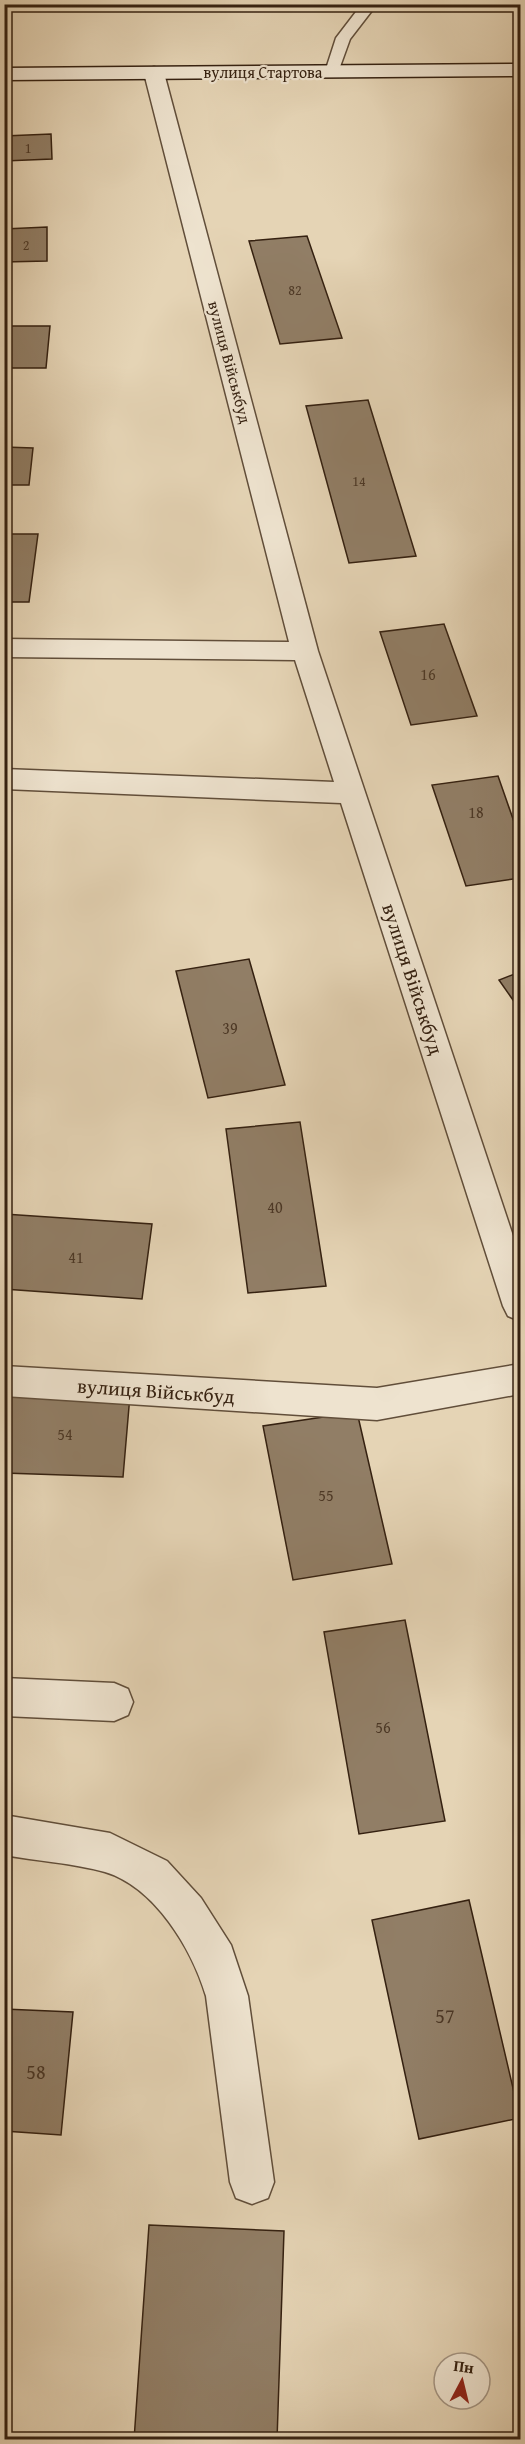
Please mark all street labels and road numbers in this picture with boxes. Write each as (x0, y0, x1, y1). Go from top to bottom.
street label: вулиця Стартова (204, 60, 323, 84)
street label: вулиця Військбуд (202, 298, 258, 426)
street label: вулиця Військбуд (375, 899, 452, 1058)
street label: вулиця Військбуд (76, 1371, 236, 1410)

